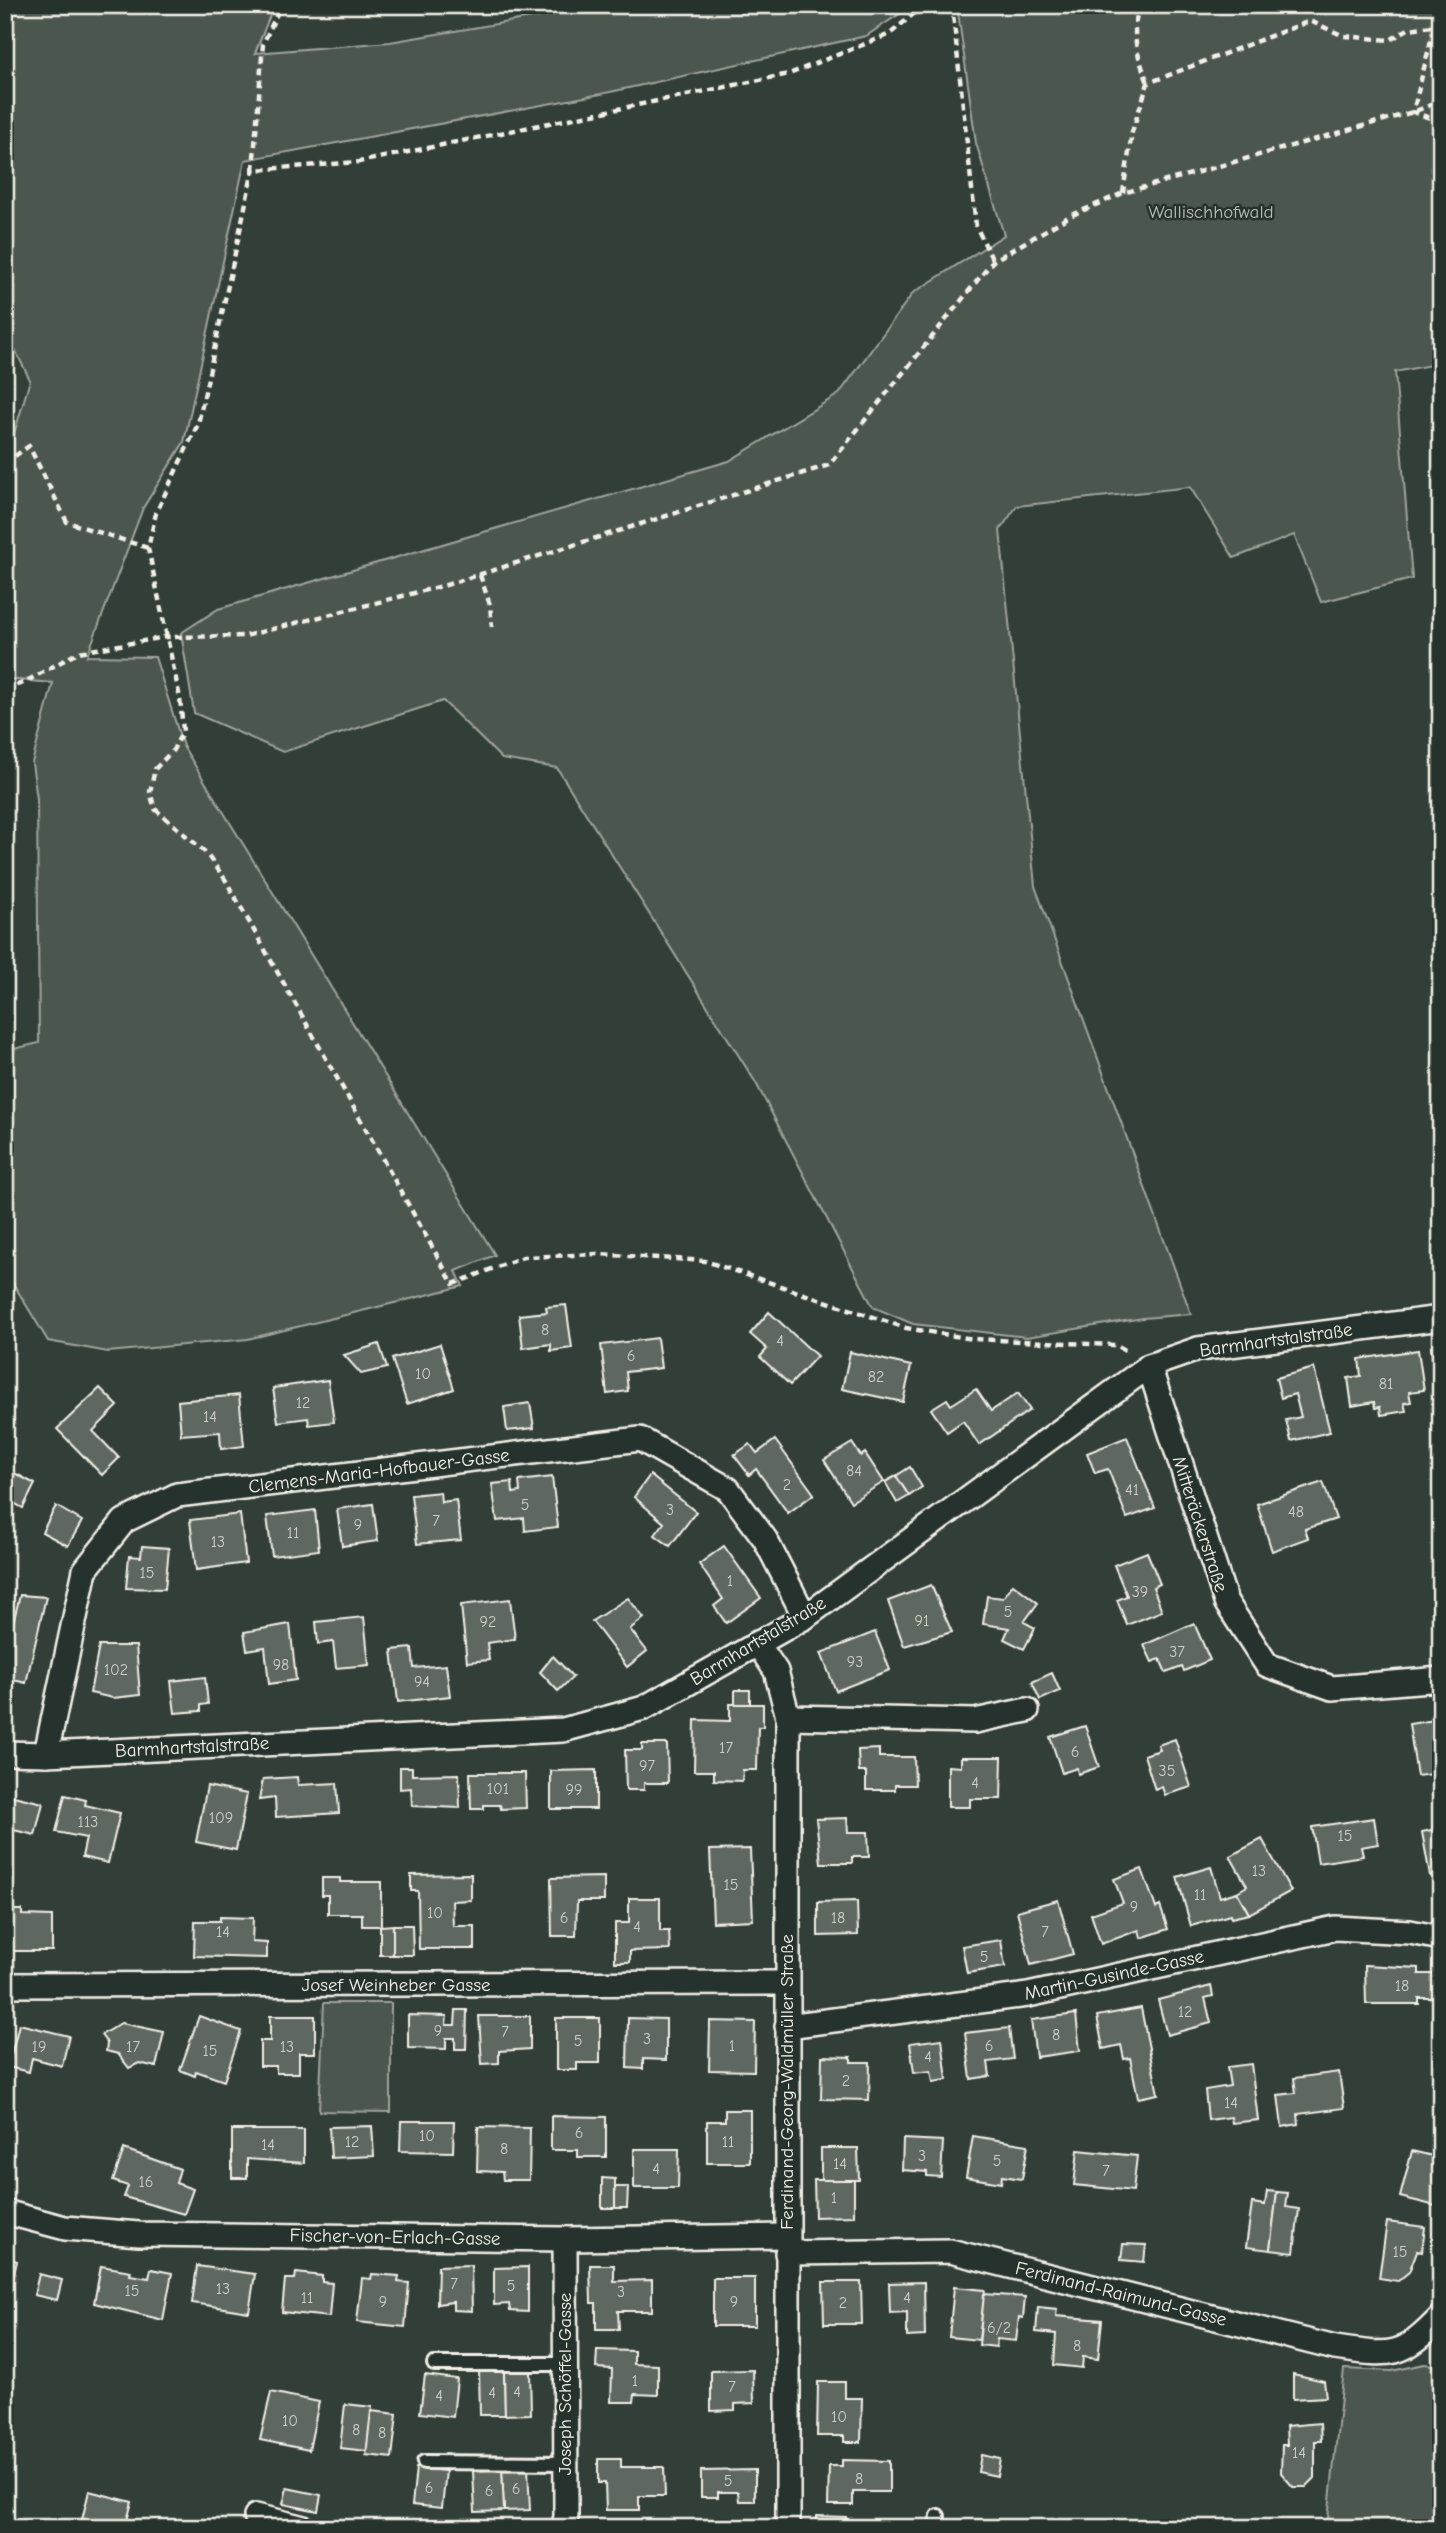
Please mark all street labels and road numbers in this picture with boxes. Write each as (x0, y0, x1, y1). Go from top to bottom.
street label: Barmhartstalstraße (1198, 1318, 1354, 1362)
street label: Clemens-Maria-Hofbauer-Gasse (247, 1444, 511, 1498)
street label: Mitteräckerstraße (1168, 1453, 1232, 1595)
street label: Barmhartstalstraße (686, 1592, 830, 1690)
street label: Barmhartstalstraße (114, 1732, 270, 1762)
street label: Ferdinand-Georg-Waldmüller Straße (776, 1934, 798, 2230)
street label: Martin-Gusinde-Gasse (1022, 1945, 1206, 2005)
street label: Josef Weinheber Gasse (301, 1974, 491, 1996)
street label: Fischer-von-Erlach-Gasse (289, 2224, 501, 2250)
street label: Ferdinand-Raimund-Gasse (1013, 2257, 1229, 2331)
street label: Joseph Schöffel-Gasse (554, 2293, 576, 2475)

